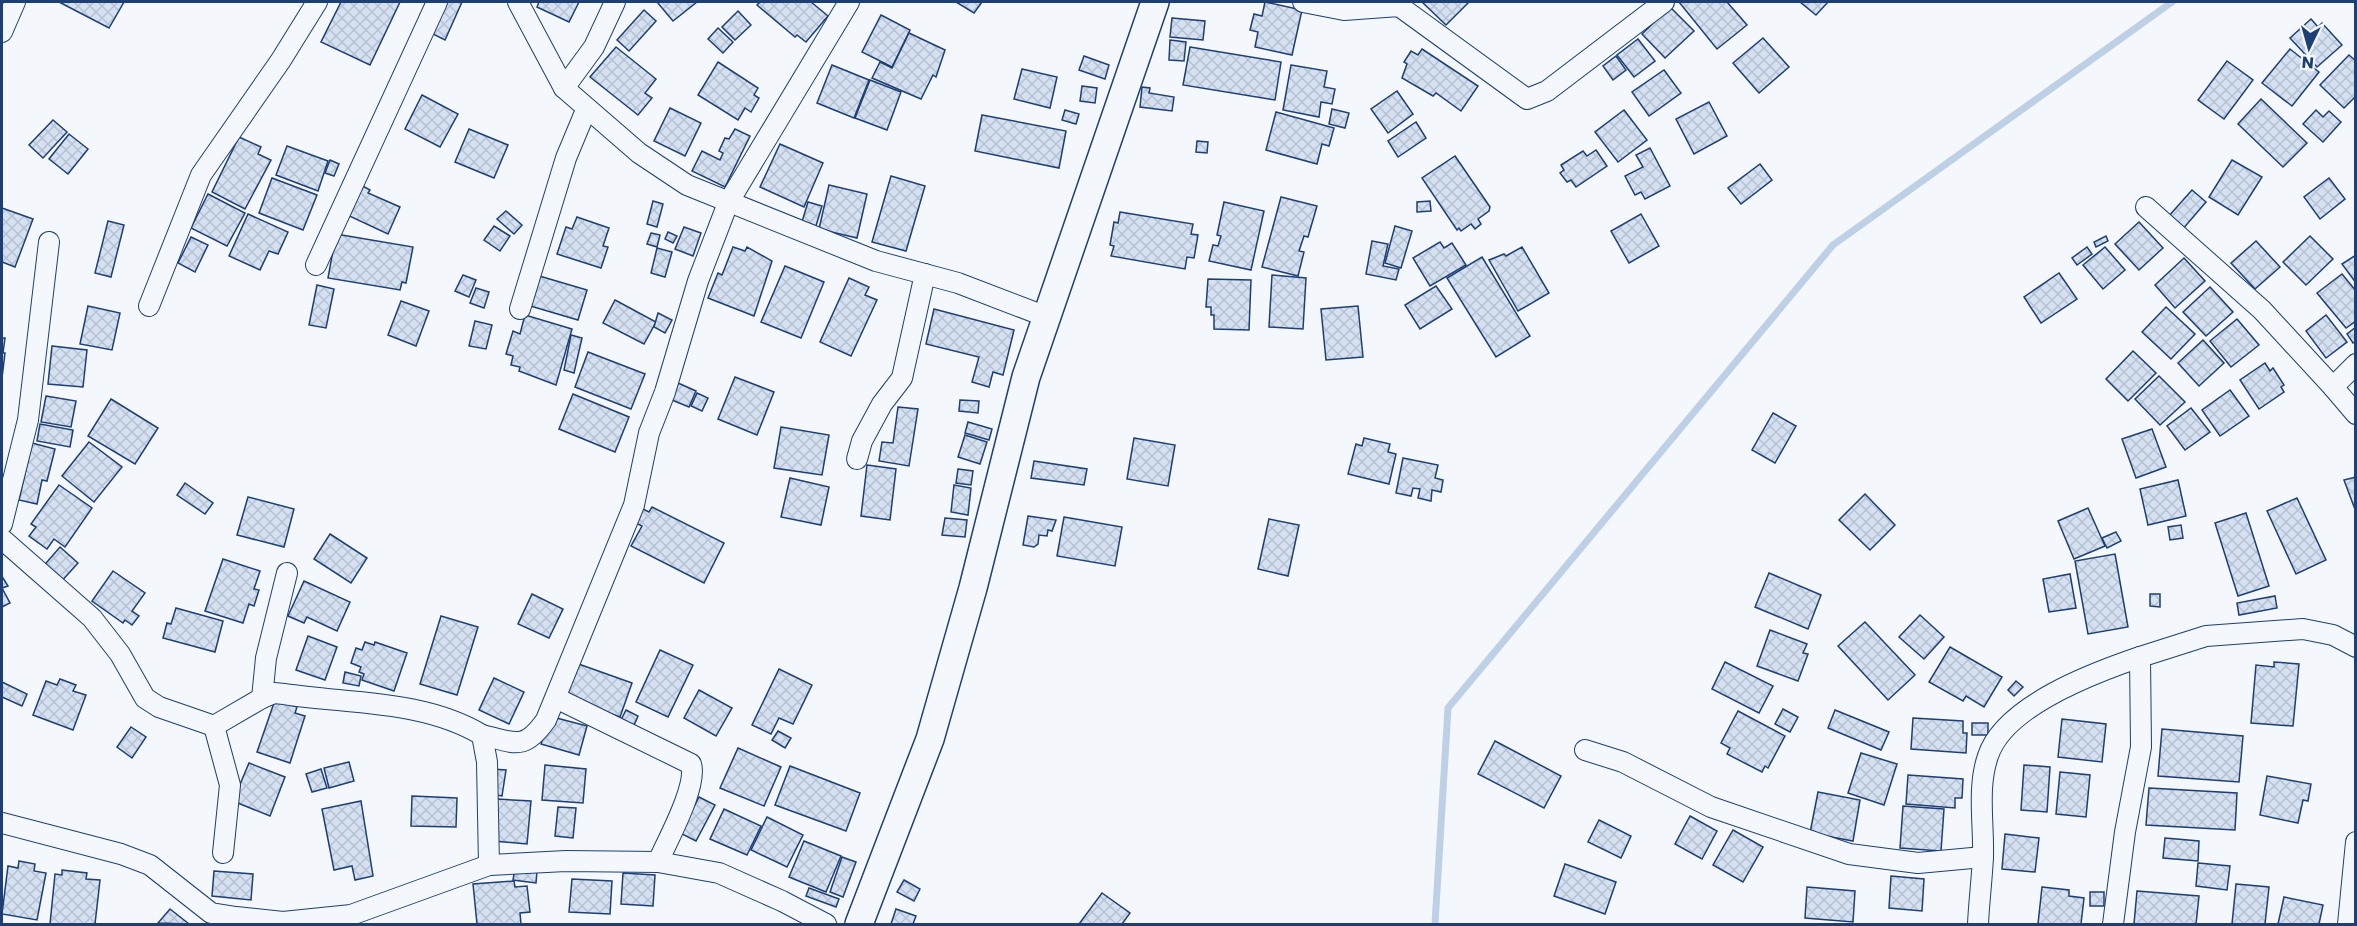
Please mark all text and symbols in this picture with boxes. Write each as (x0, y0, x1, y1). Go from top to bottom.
north arrow (2279, 18, 2339, 78)
text: N (2301, 50, 2315, 74)

